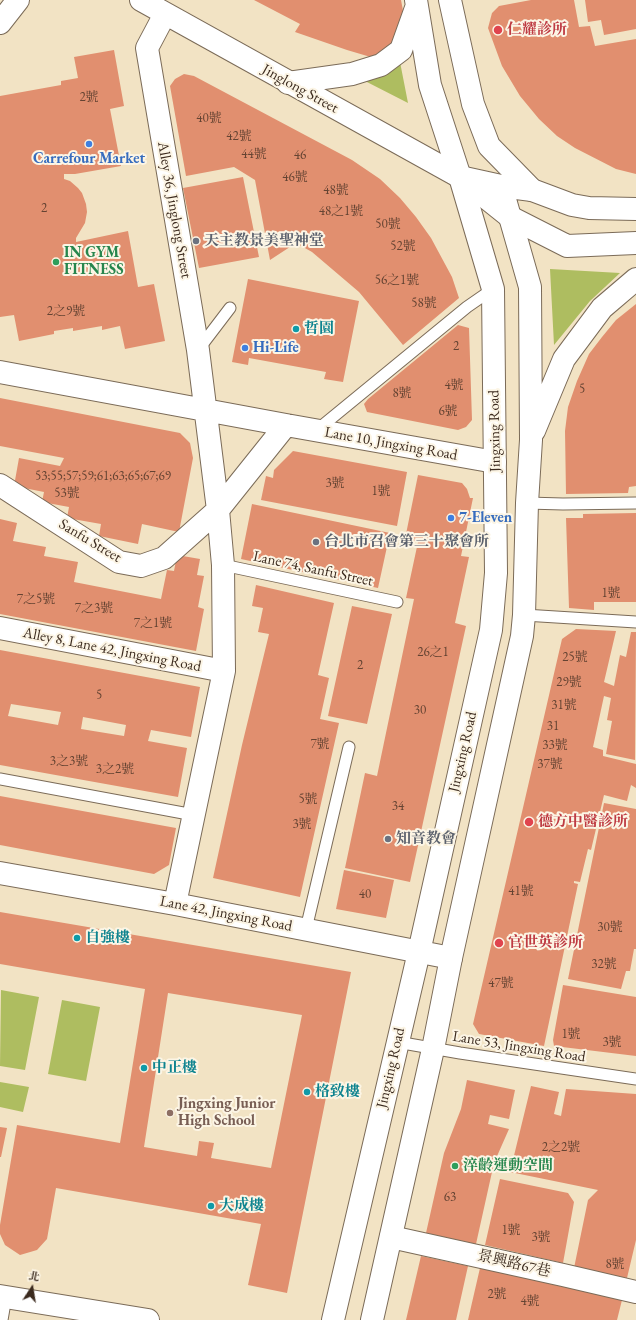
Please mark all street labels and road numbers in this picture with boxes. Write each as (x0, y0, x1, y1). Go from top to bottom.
street label: Jinglong Street (259, 61, 341, 117)
street label: Alley 36, Jinglong Street (153, 140, 195, 280)
street label: Jingxing Road (485, 390, 505, 472)
street label: Lane 10, Jingxing Road (323, 423, 459, 465)
street label: Sanfu Street (56, 515, 124, 567)
street label: Lane 74, Sanfu Street (252, 548, 374, 590)
street label: Alley 8, Lane 42, Jingxing Road (21, 624, 203, 676)
street label: Jingxing Road (445, 710, 481, 794)
street label: Lane 42, Jingxing Road (158, 892, 294, 936)
street label: Jingxing Road (373, 1026, 409, 1110)
street label: Lane 53, Jingxing Road (451, 1028, 587, 1066)
street label: 景興路67巷 (476, 1247, 552, 1281)

